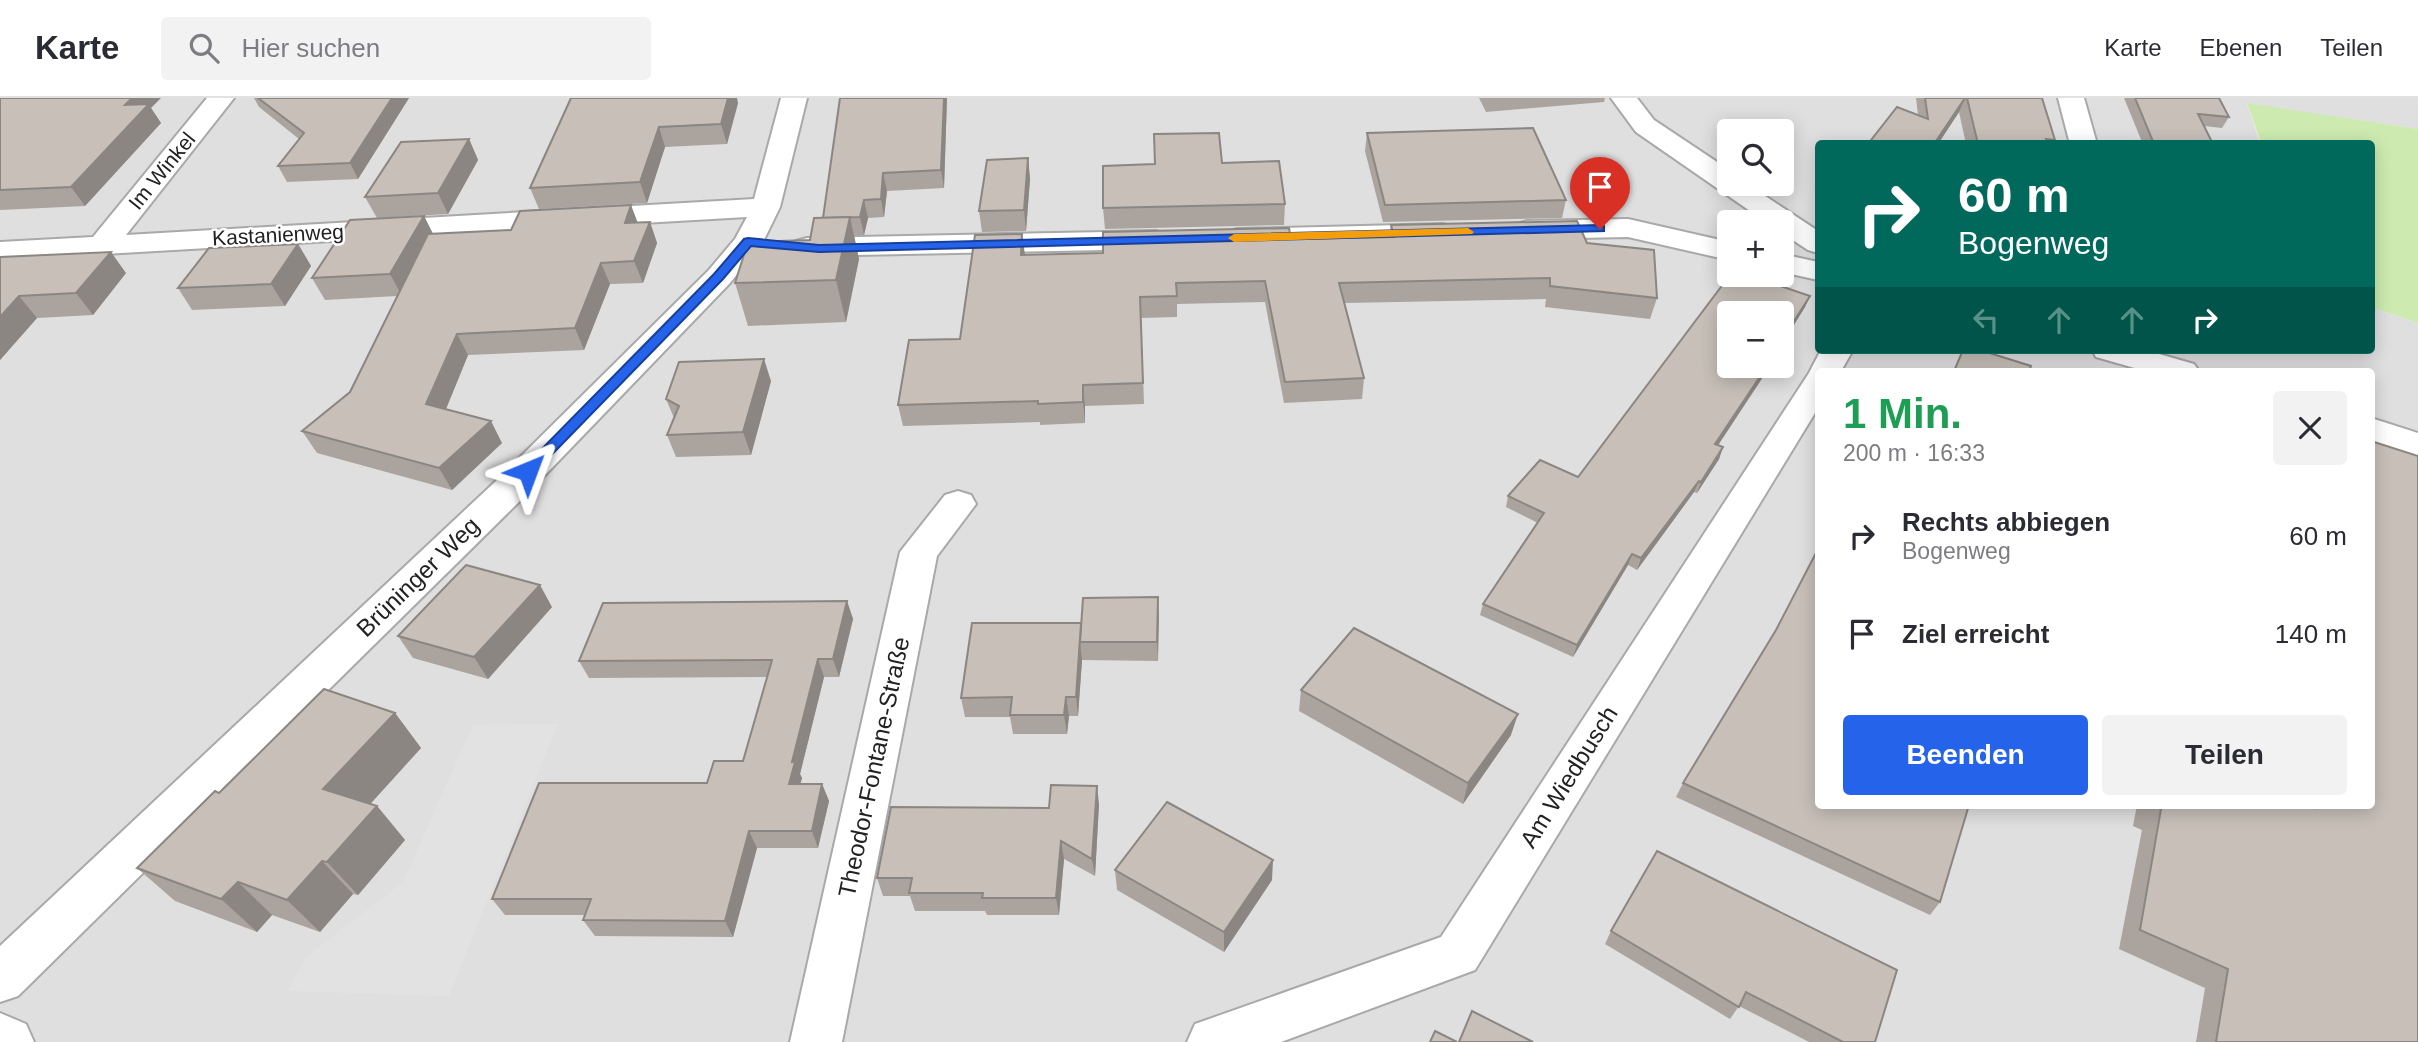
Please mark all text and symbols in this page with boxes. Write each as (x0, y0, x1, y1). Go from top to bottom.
search box (161, 17, 651, 80)
text: Karte (35, 29, 119, 66)
icon: search (185, 29, 223, 67)
text: Hier suchen (241, 33, 380, 63)
text: Karte (2104, 34, 2162, 61)
text: Ebenen (2200, 34, 2282, 61)
text: Teilen (2320, 34, 2383, 61)
map controls (1717, 119, 1794, 378)
button: search (1717, 119, 1794, 196)
street label: Im Winkel (124, 128, 200, 214)
pin (1570, 157, 1630, 229)
icon: arrive (1581, 168, 1619, 206)
icon: right (1843, 168, 1934, 259)
text: 60 m (1958, 168, 2070, 222)
button: + (1717, 210, 1794, 287)
street label: Kastanienweg (211, 220, 344, 249)
text: Bogenweg (1958, 225, 2109, 261)
button: − (1717, 301, 1794, 378)
icon: left (1967, 301, 2005, 339)
icon: ahead (2040, 301, 2078, 339)
icon: ahead (2113, 301, 2151, 339)
icon: right (2186, 301, 2224, 339)
text: 1 Min. (1843, 390, 1962, 437)
button: close (2273, 391, 2347, 465)
position arrow (491, 434, 565, 508)
text: 200 m · 16:33 (1843, 440, 1985, 466)
text: Rechts abbiegen (1902, 507, 2110, 537)
street label: Brüninger Weg (351, 511, 484, 642)
icon: right (1843, 517, 1881, 555)
text: 60 m (2289, 521, 2347, 551)
text: Bogenweg (1902, 538, 2011, 564)
icon: arrive (1843, 615, 1881, 653)
text: Ziel erreicht (1902, 619, 2049, 649)
text: 140 m (2275, 619, 2347, 649)
street label: Theodor-Fontane-Straße (833, 634, 914, 900)
street label: Am Wiedbusch (1514, 701, 1623, 852)
button: Beenden (1843, 715, 2088, 795)
button: Teilen (2102, 715, 2347, 795)

